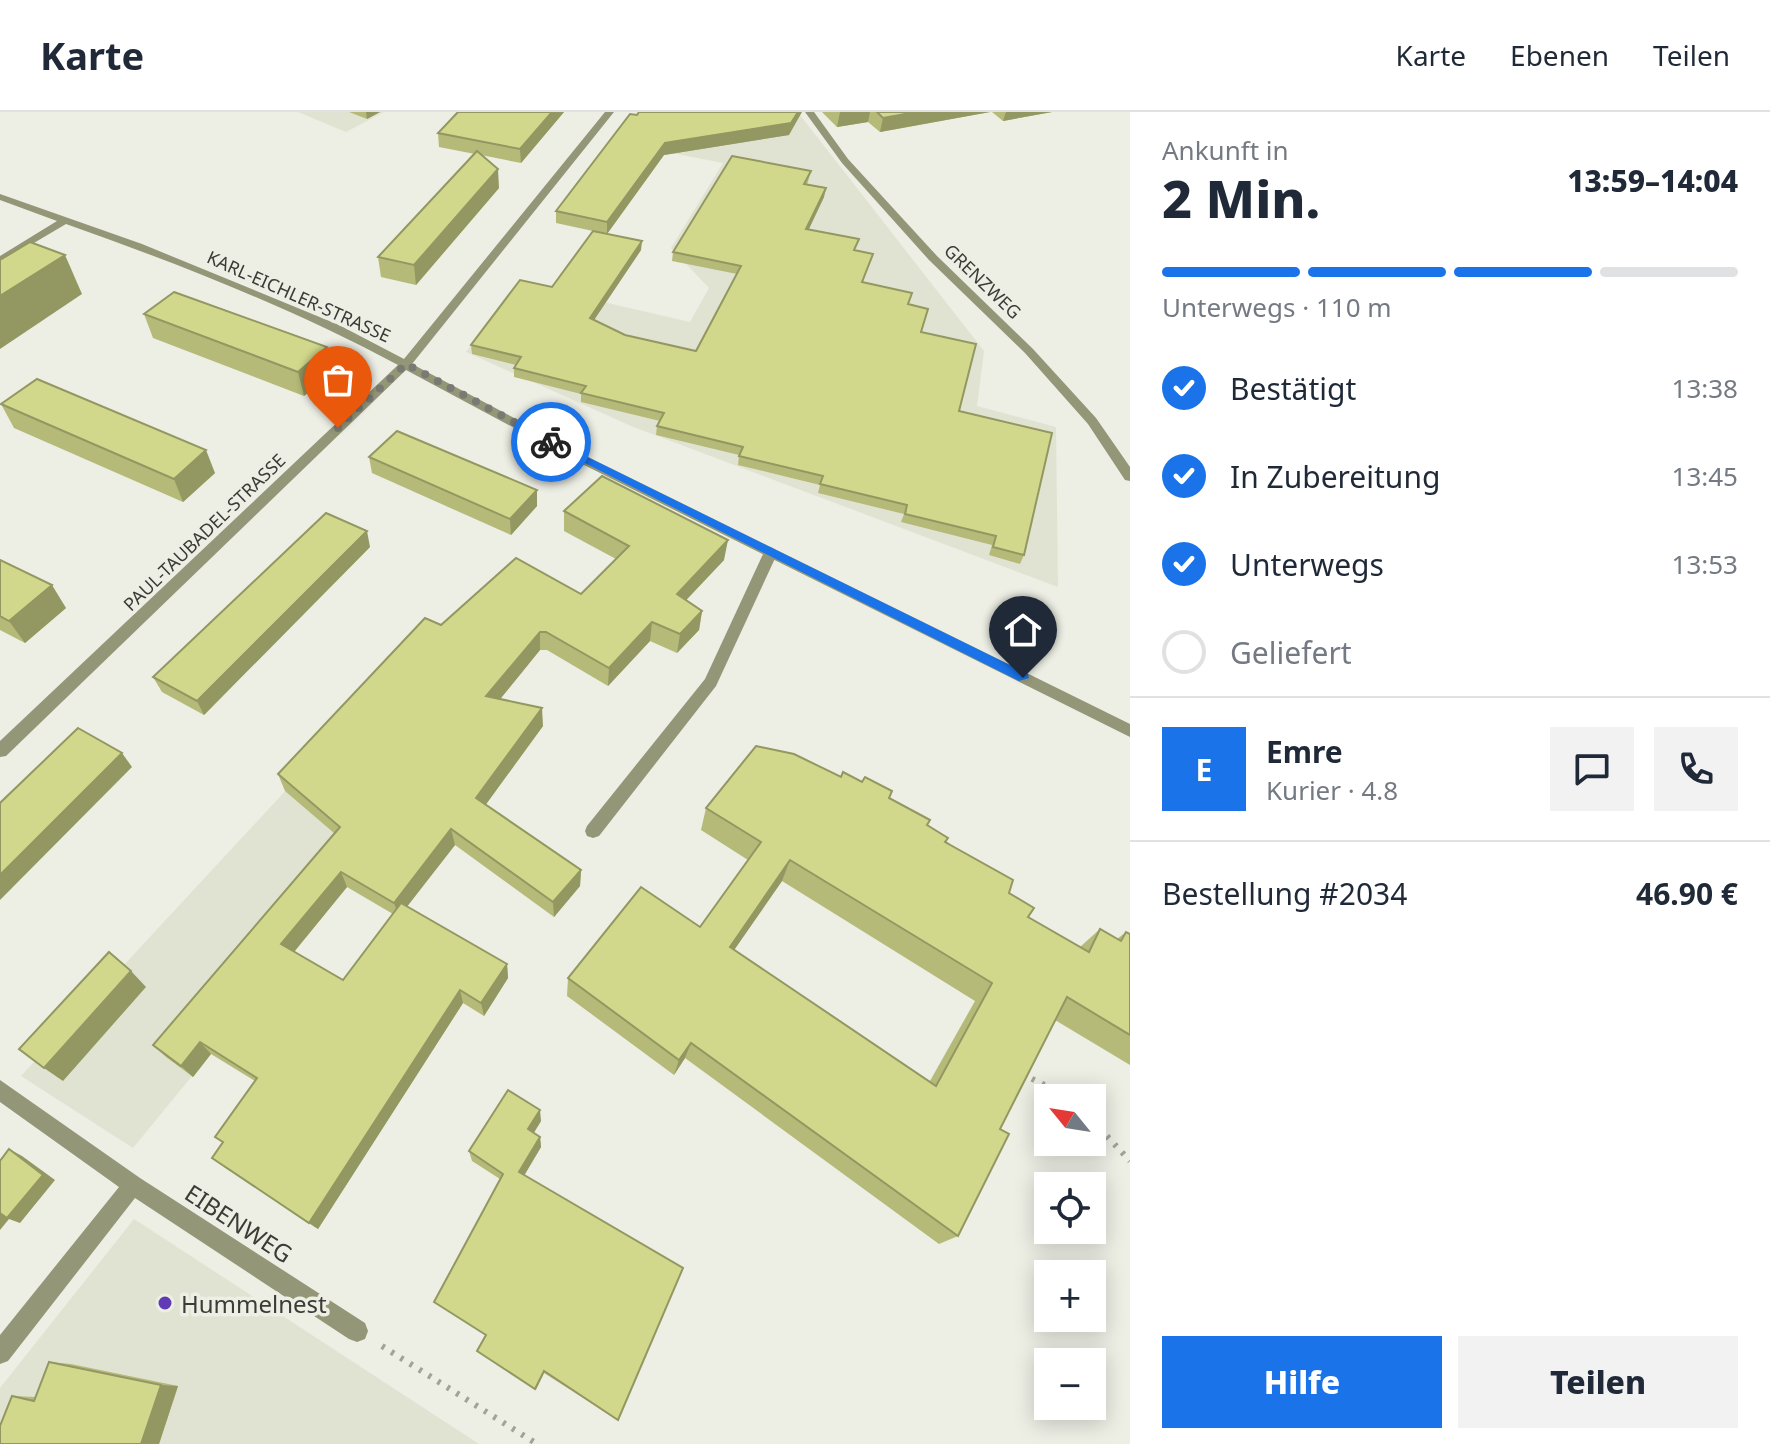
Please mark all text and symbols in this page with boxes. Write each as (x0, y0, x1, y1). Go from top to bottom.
text: Karte (40, 29, 144, 81)
text: Karte (1396, 36, 1466, 74)
text: Ebenen (1510, 36, 1609, 74)
text: Teilen (1653, 36, 1730, 74)
text: Ankunft in (1162, 132, 1289, 168)
text: 13:59–14:04 (1567, 160, 1738, 201)
text: 2 Min. (1162, 162, 1320, 233)
street label: GRENZWEG (939, 238, 1027, 324)
street label: KARL-EICHLER-STRASSE (203, 245, 395, 347)
text: Unterwegs · 110 m (1162, 289, 1392, 325)
pin (304, 346, 372, 428)
icon: bag (316, 358, 360, 402)
icon: check (1162, 366, 1206, 410)
text: Bestätigt (1230, 368, 1356, 409)
text: 13:38 (1672, 370, 1738, 406)
courier (511, 402, 591, 482)
icon: bike (529, 420, 573, 464)
street label: PAUL-TAUBADEL-STRASSE (118, 448, 290, 616)
icon: check (1162, 454, 1206, 498)
text: In Zubereitung (1230, 456, 1440, 497)
text: 13:45 (1672, 458, 1738, 494)
icon: check (1162, 542, 1206, 586)
text: Unterwegs (1230, 544, 1384, 585)
text: 13:53 (1672, 546, 1738, 582)
pin (989, 596, 1057, 678)
icon: home (1001, 608, 1045, 652)
text: Geliefert (1230, 632, 1352, 673)
button: chat (1550, 727, 1634, 811)
button: phone (1654, 727, 1738, 811)
text: Emre (1266, 731, 1343, 772)
text: E (1196, 749, 1212, 790)
text: Kurier · 4.8 (1266, 772, 1398, 808)
text: Bestellung #2034 (1162, 873, 1407, 914)
text: 46.90 € (1636, 873, 1738, 914)
north arrow (1034, 1084, 1106, 1156)
map controls (1034, 1084, 1106, 1420)
button: locate (1034, 1172, 1106, 1244)
street label: EIBENWEG (179, 1176, 299, 1270)
button: + (1034, 1260, 1106, 1332)
place label: Hummelnest (181, 1287, 327, 1320)
marker: Hummelnest (156, 1294, 174, 1312)
button: Hilfe (1162, 1336, 1442, 1428)
button: Teilen (1458, 1336, 1738, 1428)
button: − (1034, 1348, 1106, 1420)

